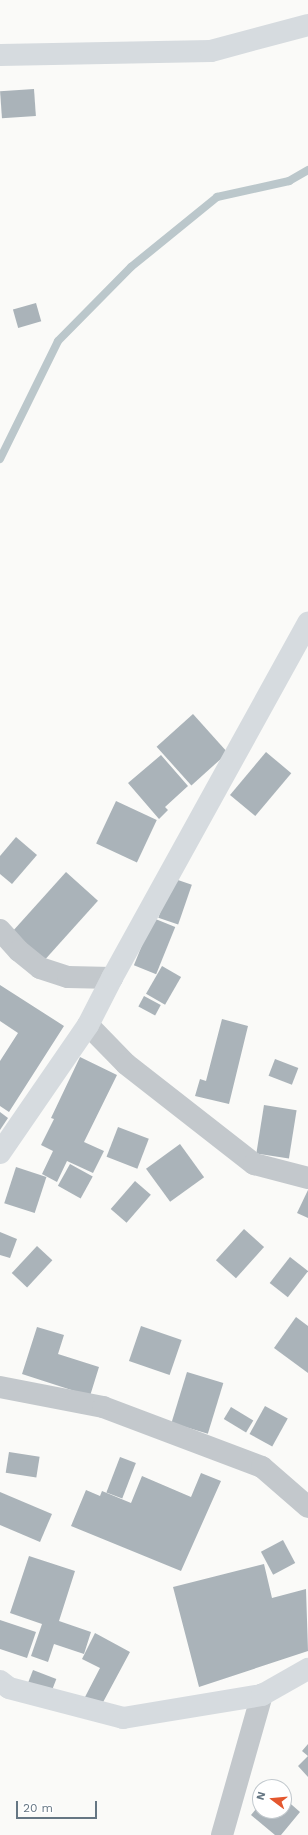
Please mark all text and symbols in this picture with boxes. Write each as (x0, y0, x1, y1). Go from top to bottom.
north arrow (252, 1779, 292, 1819)
text: N (254, 1790, 268, 1802)
scale bar (18, 1793, 99, 1819)
text: 20 m (23, 1801, 53, 1815)

